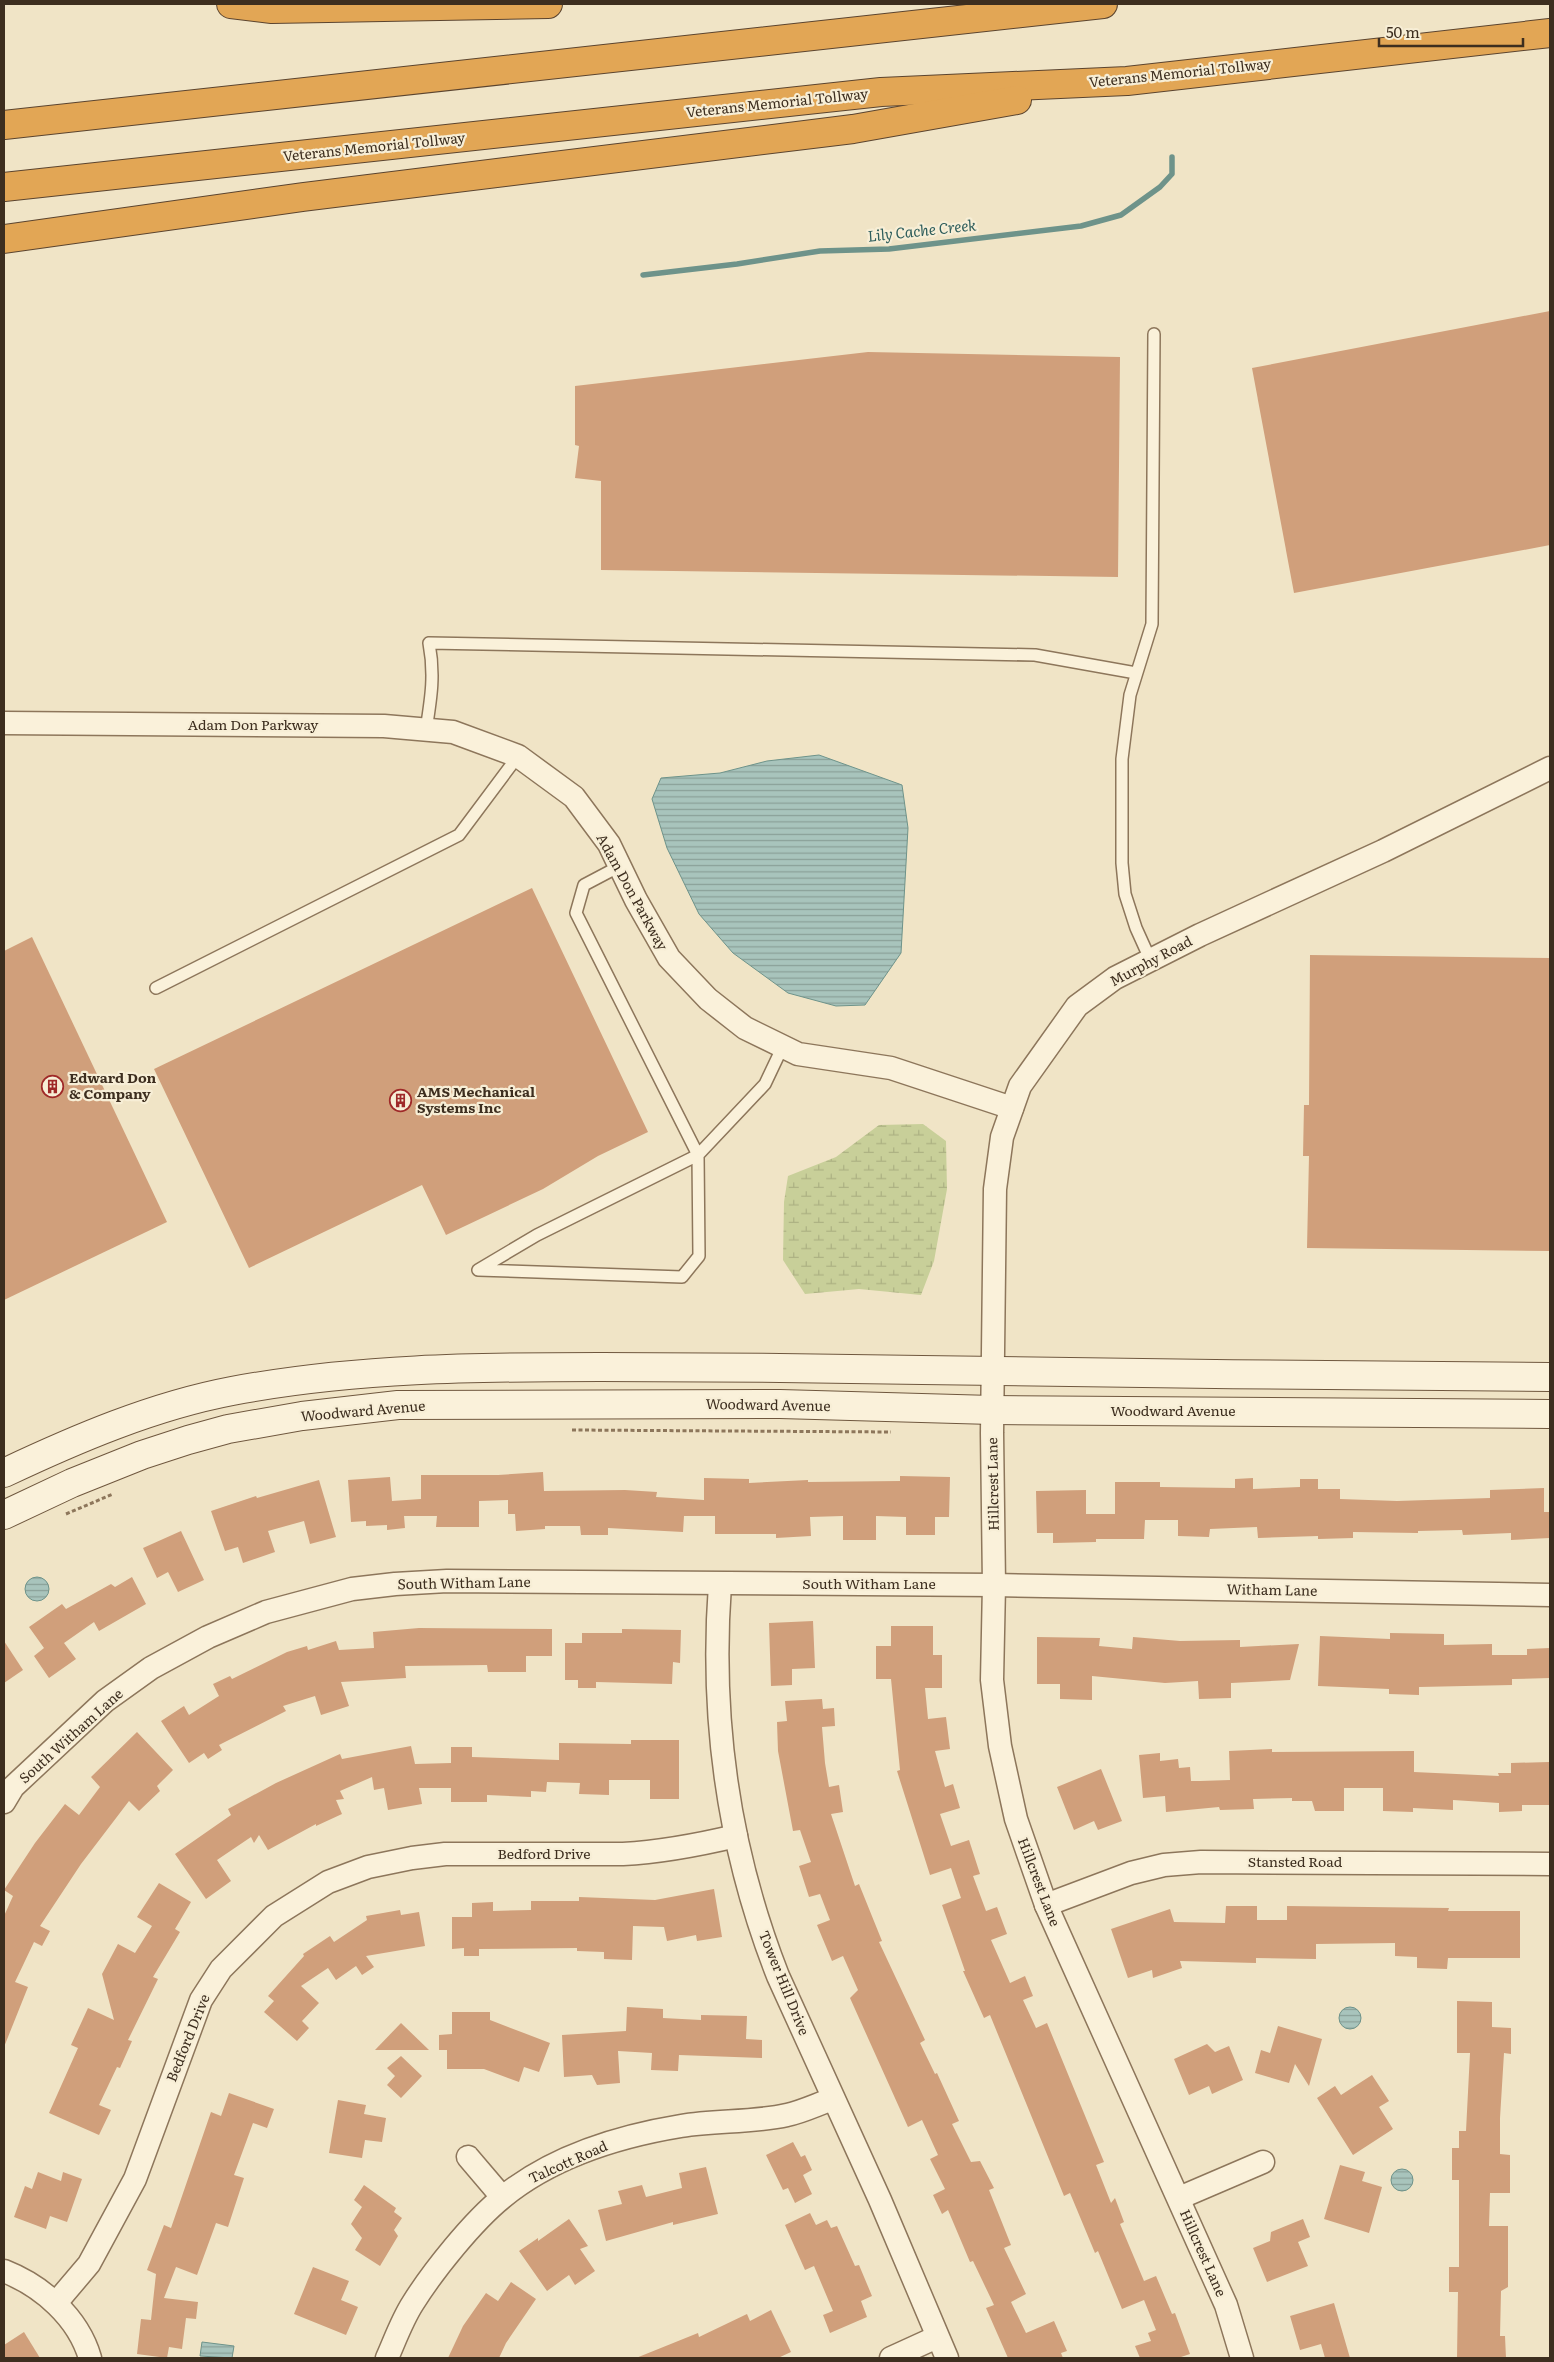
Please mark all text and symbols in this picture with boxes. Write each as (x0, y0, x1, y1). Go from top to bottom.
scale bar (1379, 15, 1523, 47)
text: 50 m (1386, 20, 1420, 43)
street label: Veterans Memorial Tollway (1088, 52, 1273, 92)
street label: Veterans Memorial Tollway (685, 82, 870, 122)
street label: Veterans Memorial Tollway (282, 126, 467, 166)
water label: Lily Cache Creek (866, 212, 978, 247)
street label: Adam Don Parkway (188, 714, 319, 734)
street label: Adam Don Parkway (592, 830, 674, 954)
street label: Murphy Road (1106, 930, 1196, 990)
place label: Edward Don & Company (69, 1067, 157, 1103)
building icon: Edward Don & Company (41, 1074, 65, 1098)
place label: AMS Mechanical Systems Inc (417, 1081, 535, 1117)
building icon: AMS Mechanical Systems Inc (389, 1088, 413, 1112)
street label: Woodward Avenue (705, 1393, 831, 1415)
street label: Woodward Avenue (300, 1395, 426, 1425)
street label: Woodward Avenue (1110, 1400, 1236, 1420)
street label: Hillcrest Lane (981, 1437, 1003, 1531)
street label: South Witham Lane (397, 1571, 531, 1593)
street label: South Witham Lane (802, 1573, 936, 1593)
street label: Witham Lane (1226, 1578, 1318, 1600)
street label: South Witham Lane (14, 1683, 127, 1787)
street label: Hillcrest Lane (1014, 1834, 1066, 1929)
street label: Bedford Drive (497, 1843, 591, 1863)
street label: Stansted Road (1248, 1851, 1343, 1871)
street label: Tower Hill Drive (755, 1927, 815, 2038)
street label: Bedford Drive (160, 1991, 214, 2085)
street label: Talcott Road (525, 2135, 611, 2187)
street label: Hillcrest Lane (1176, 2206, 1232, 2299)

